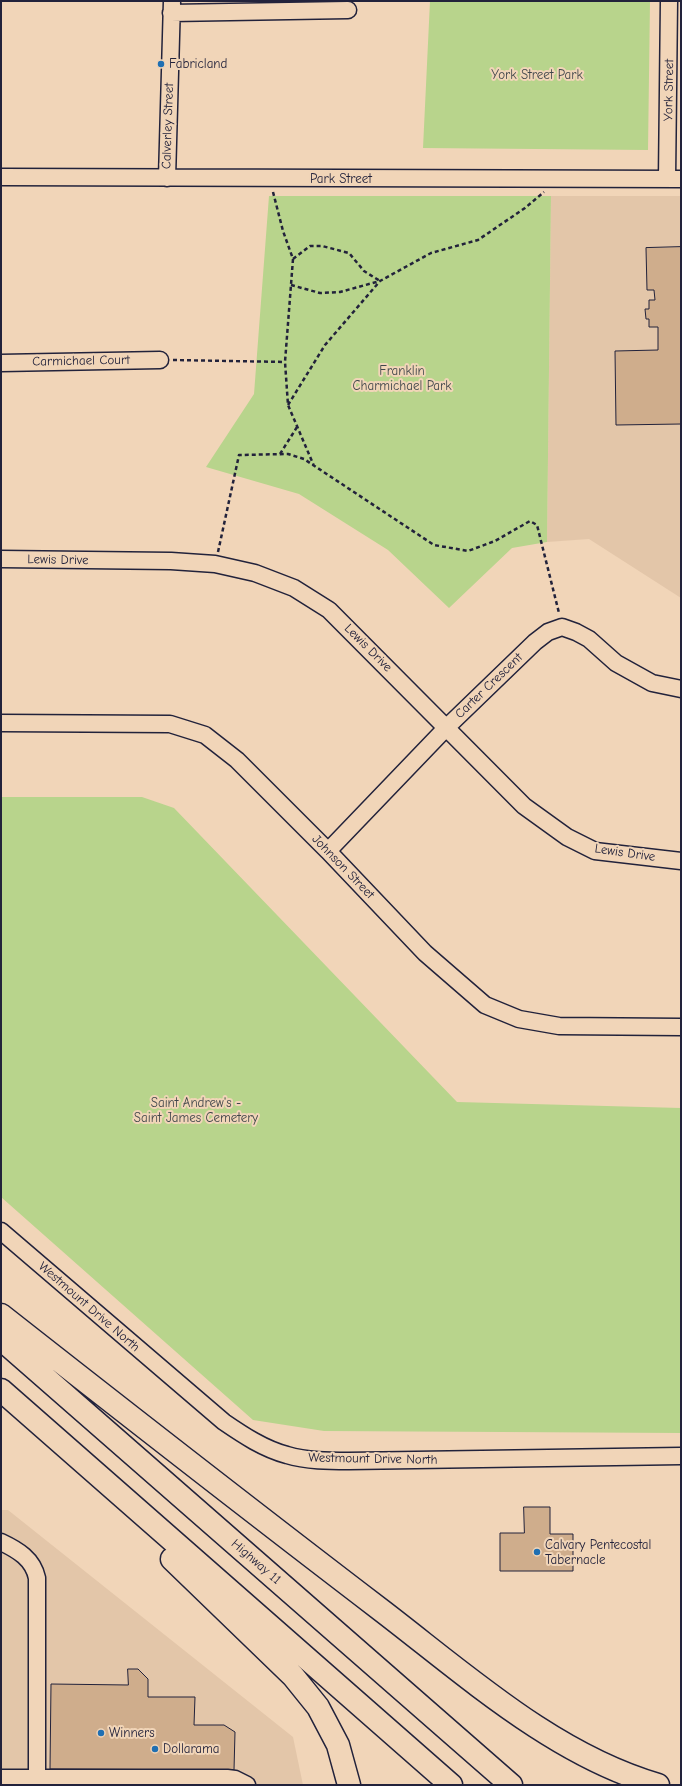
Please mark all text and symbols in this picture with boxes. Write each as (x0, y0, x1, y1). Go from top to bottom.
place label: Fabricland (169, 56, 227, 72)
marker: Fabricland (156, 59, 166, 69)
street label: York Street (661, 59, 677, 121)
park label: York Street Park (491, 67, 583, 83)
street label: Calverley Street (159, 83, 177, 169)
street label: Park Street (310, 171, 372, 187)
street label: Carmichael Court (32, 352, 130, 370)
park label: Franklin Charmichael Park (352, 363, 452, 394)
street label: Lewis Drive (27, 552, 89, 568)
street label: Lewis Drive (341, 621, 395, 675)
street label: Carter Crescent (452, 650, 526, 722)
street label: Johnson Street (308, 832, 378, 902)
street label: Lewis Drive (594, 841, 656, 865)
park label: Saint Andrew's - Saint James Cemetery (134, 1095, 258, 1126)
street label: Westmount Drive North (35, 1259, 143, 1355)
street label: Westmount Drive North (308, 1450, 438, 1468)
street label: Highway 11 (228, 1536, 284, 1588)
place label: Calvary Pentecostal Tabernacle (545, 1537, 651, 1568)
marker: Calvary Pentecostal Tabernacle (532, 1547, 542, 1557)
place label: Winners (109, 1725, 155, 1741)
marker: Winners (96, 1728, 106, 1738)
place label: Dollarama (163, 1741, 220, 1757)
marker: Dollarama (150, 1744, 160, 1754)

